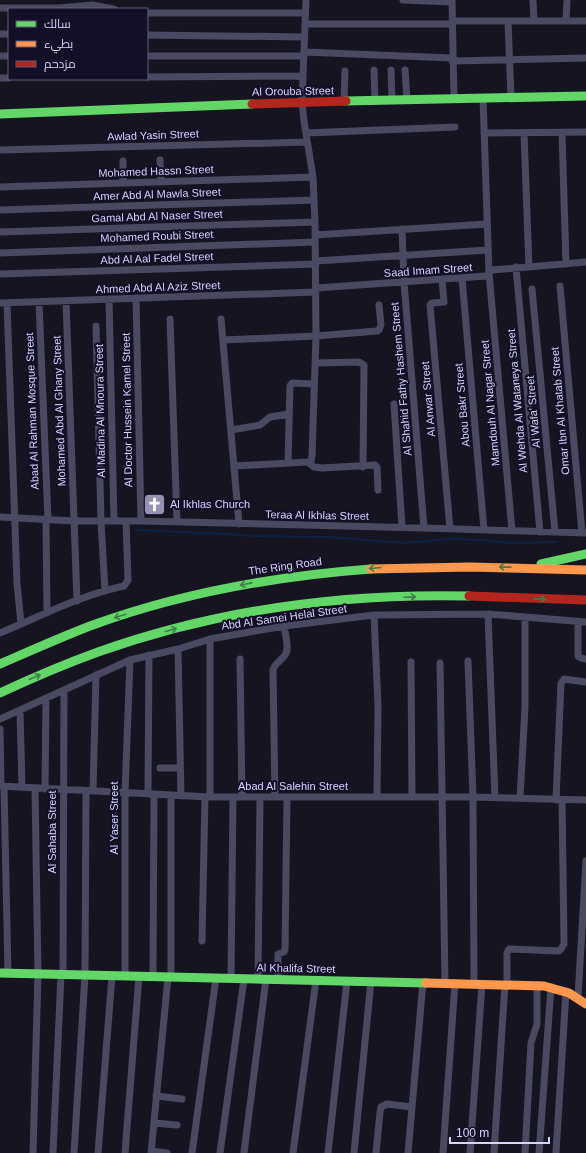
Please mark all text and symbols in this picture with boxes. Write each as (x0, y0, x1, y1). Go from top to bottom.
legend (8, 8, 148, 80)
text: سالك (44, 17, 71, 31)
text: بطيء (44, 37, 73, 54)
text: مزدحم (44, 57, 76, 72)
street label: Al Orouba Street (252, 84, 334, 98)
street label: Awlad Yasin Street (107, 127, 199, 143)
street label: Mohamed Hassn Street (98, 163, 214, 179)
street label: Amer Abd Al Mawla Street (93, 186, 221, 202)
street label: Gamal Abd Al Naser Street (91, 208, 223, 224)
street label: Mohamed Roubi Street (100, 228, 214, 244)
street label: Abd Al Aal Fadel Street (100, 250, 214, 266)
street label: Saad Imam Street (383, 261, 473, 279)
street label: Ahmed Abd Al Aziz Street (95, 279, 221, 295)
street label: Al Shahid Fathy Hashem Street (388, 302, 414, 456)
street label: Al Wehda Al Wataneya Street (505, 329, 529, 473)
street label: Abad Al Rahman Mosque Street (23, 332, 41, 490)
street label: Al Doctor Hussein Kamel Street (120, 333, 134, 487)
street label: Mohamed Abd Al Ghany Street (50, 335, 68, 487)
street label: Mamdouh Al Nagar Street (479, 339, 501, 467)
street label: Al Madina Al Mnoura Street (93, 344, 107, 478)
street label: Omar Ibn Al Khatab Street (548, 347, 572, 475)
street label: Al Anwar Street (419, 361, 437, 437)
street label: Abou Bakr Street (452, 363, 472, 447)
street label: Al Wafa' Street (524, 375, 542, 449)
church icon: Al Ikhlas Church (141, 491, 167, 517)
place label: Al Ikhlas Church (170, 498, 250, 510)
street label: Teraa Al Ikhlas Street (265, 508, 369, 522)
street label: The Ring Road (248, 555, 322, 577)
one-way arrow (499, 563, 512, 571)
one-way arrow (369, 565, 382, 572)
one-way arrow (240, 580, 253, 588)
one-way arrow (403, 593, 416, 600)
one-way arrow (533, 595, 546, 603)
street label: Abd Al Samei Helal Street (220, 602, 348, 632)
one-way arrow (115, 613, 127, 621)
one-way arrow (164, 625, 177, 633)
one-way arrow (29, 673, 41, 680)
street label: Abad Al Salehin Street (238, 780, 348, 792)
street label: Al Yaser Street (108, 782, 120, 854)
street label: Al Sahaba Street (46, 790, 58, 874)
street label: Al Khalifa Street (256, 961, 336, 975)
scale bar (450, 1119, 549, 1145)
text: 100 m (456, 1126, 489, 1140)

